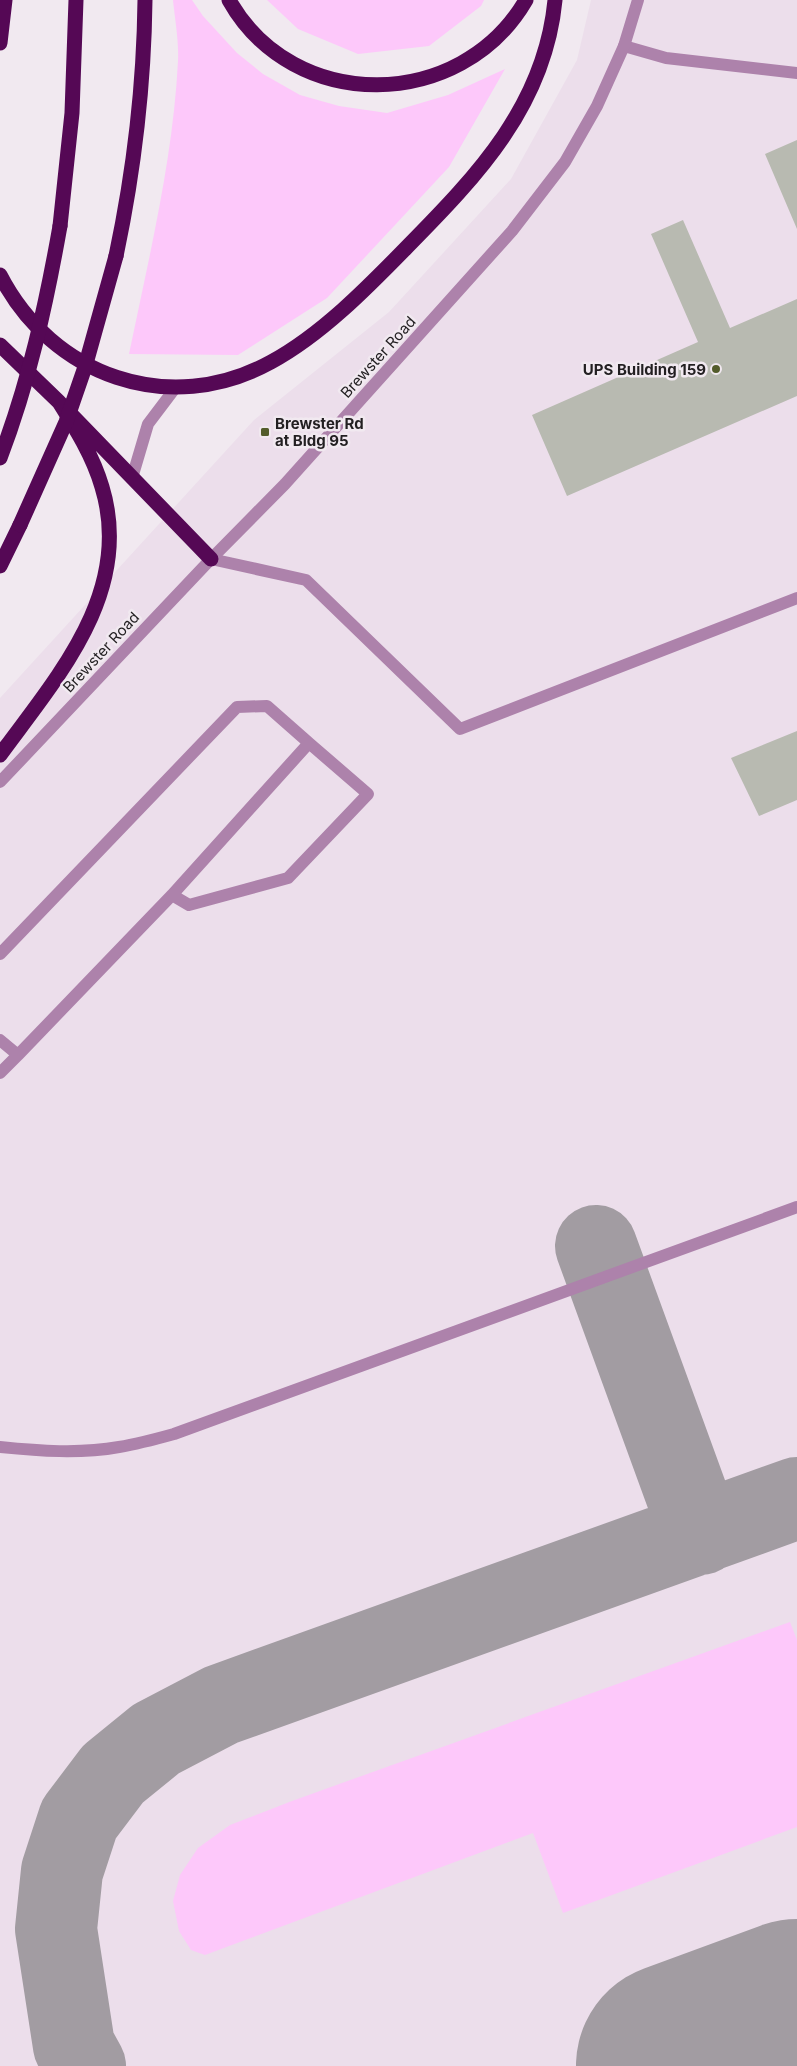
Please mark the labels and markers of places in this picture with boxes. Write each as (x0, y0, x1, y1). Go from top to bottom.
place label: UPS Building 159 (583, 360, 706, 379)
marker: UPS Building 159 (710, 363, 722, 375)
place label: Brewster Rd at Bldg 95 (275, 414, 364, 450)
marker: Brewster Rd at Bldg 95 (259, 426, 271, 438)

